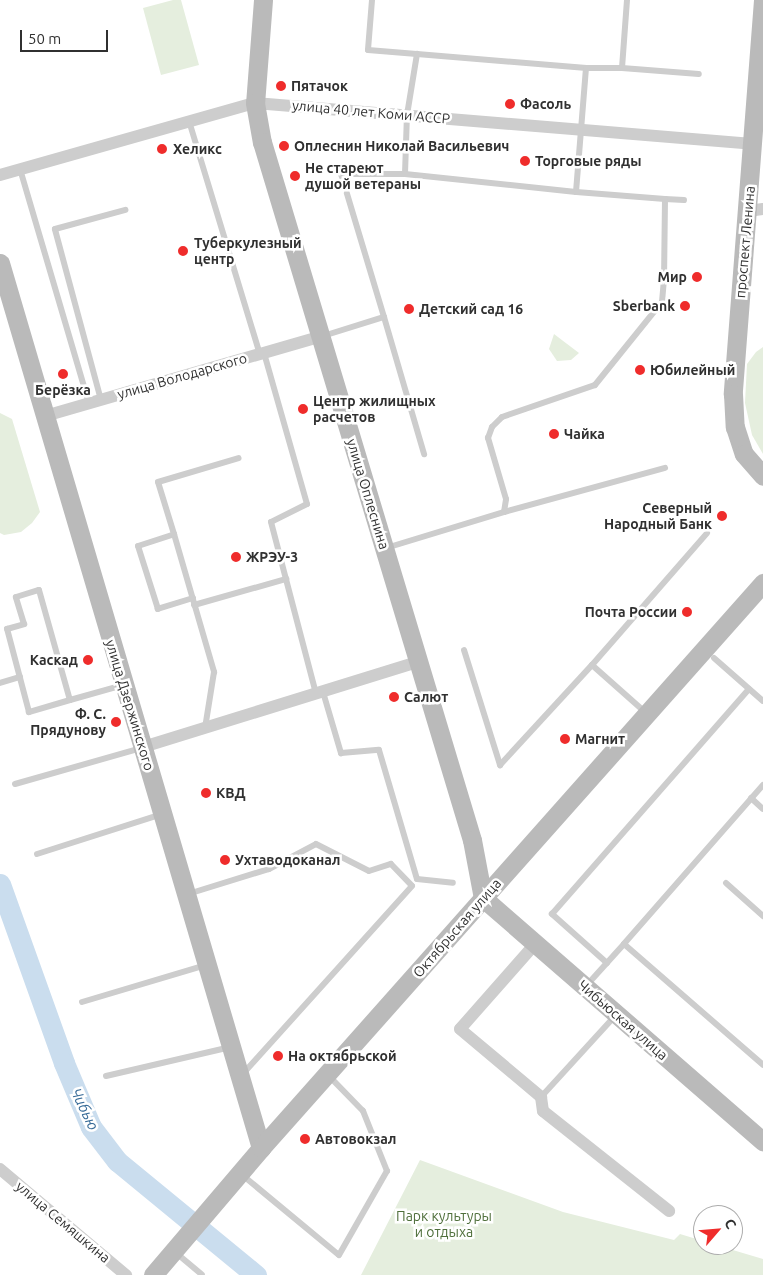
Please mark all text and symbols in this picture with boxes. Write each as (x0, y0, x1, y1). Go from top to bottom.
scale bar (22, 20, 110, 52)
text: 50 m (28, 30, 61, 47)
place label: Пятачок (291, 78, 348, 94)
marker: Пятачок (275, 80, 287, 92)
place label: Фасоль (520, 96, 571, 112)
street label: улица 40 лет Коми АССР (291, 97, 451, 127)
marker: Фасоль (504, 98, 516, 110)
place label: Оплеснин Николай Васильевич (294, 138, 509, 154)
marker: Оплеснин Николай Васильевич (278, 140, 290, 152)
place label: Хеликс (173, 141, 222, 157)
marker: Хеликс (155, 142, 169, 156)
place label: Торговые ряды (535, 153, 642, 169)
marker: Торговые ряды (519, 155, 531, 167)
place label: Не стареют душой ветераны (305, 160, 421, 192)
marker: Не стареют душой ветераны (289, 170, 301, 182)
street label: проспект Ленина (732, 185, 758, 299)
place label: Туберкулезный центр (194, 235, 302, 268)
marker: Туберкулезный центр (176, 244, 190, 258)
place label: Мир (658, 269, 687, 285)
marker: Мир (691, 271, 703, 283)
place label: Sberbank (613, 298, 675, 314)
marker: Sberbank (679, 300, 691, 312)
place label: Детский сад 16 (419, 301, 523, 317)
marker: Детский сад 16 (403, 303, 415, 315)
street label: улица Володарского (115, 349, 249, 403)
place label: Юбилейный (650, 362, 735, 378)
marker: Юбилейный (634, 364, 646, 376)
marker: Берёзка (57, 368, 69, 380)
place label: Берёзка (35, 382, 91, 398)
place label: Центр жилищных расчетов (313, 393, 436, 426)
marker: Центр жилищных расчетов (297, 403, 309, 415)
place label: Чайка (564, 426, 605, 442)
marker: Чайка (548, 428, 560, 440)
street label: улица Оплеснина (343, 437, 393, 551)
place label: Северный Народный Банк (604, 500, 712, 532)
marker: Северный Народный Банк (716, 510, 728, 522)
place label: ЖРЭУ-3 (246, 549, 298, 565)
marker: ЖРЭУ-3 (230, 551, 242, 563)
place label: Почта России (585, 604, 677, 620)
marker: Почта России (681, 606, 693, 618)
street label: улица Дзержинского (102, 637, 158, 773)
place label: Каскад (30, 652, 78, 668)
marker: Каскад (82, 654, 94, 666)
place label: Салют (404, 689, 448, 705)
marker: Салют (388, 691, 400, 703)
place label: Ф. С. Прядунову (30, 706, 106, 739)
marker: Ф. С. Прядунову (110, 716, 122, 728)
place label: Магнит (575, 731, 625, 747)
marker: Магнит (559, 733, 571, 745)
place label: КВД (216, 785, 246, 801)
marker: КВД (200, 787, 212, 799)
place label: Ухтаводоканал (235, 852, 340, 868)
marker: Ухтаводоканал (219, 854, 231, 866)
street label: Октябрьская улица (410, 875, 504, 981)
street label: Чибьюская улица (575, 976, 671, 1064)
place label: На октябрьской (288, 1048, 397, 1064)
marker: На октябрьской (272, 1050, 284, 1062)
water label: Чибью (67, 1085, 103, 1133)
place label: Автовокзал (315, 1131, 396, 1147)
marker: Автовокзал (299, 1133, 311, 1145)
street label: улица Семяшкина (12, 1178, 114, 1266)
north arrow (693, 1205, 743, 1255)
park label: Парк культуры и отдыха (396, 1208, 492, 1240)
text: С (721, 1216, 740, 1231)

